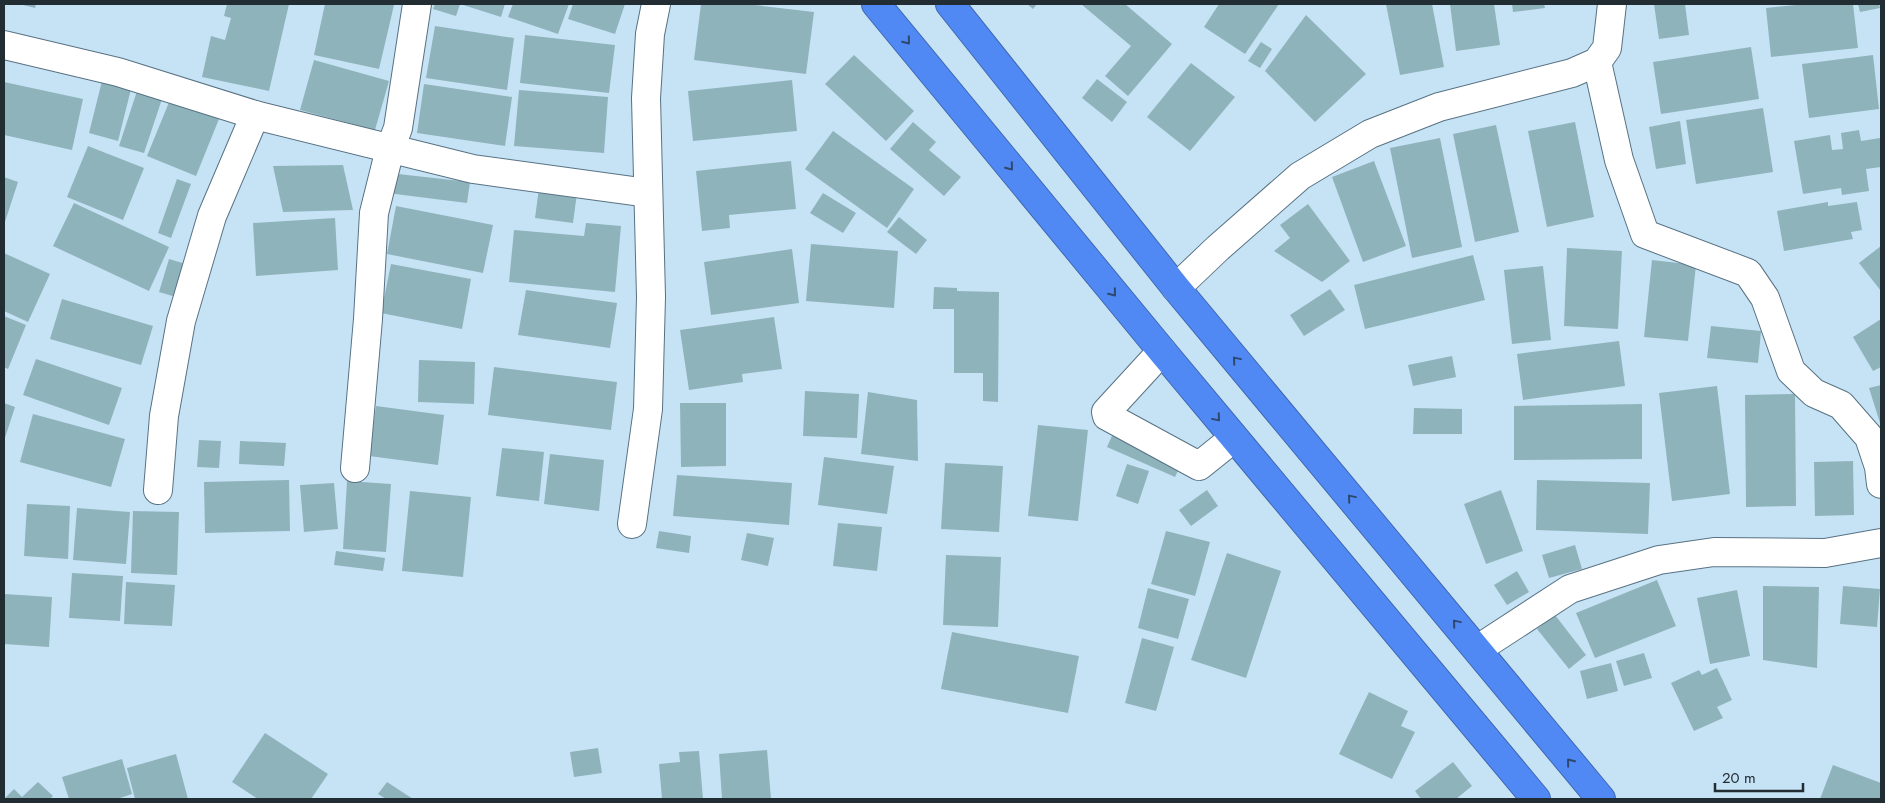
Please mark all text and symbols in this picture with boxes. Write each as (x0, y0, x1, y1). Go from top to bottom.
one-way arrow (902, 36, 911, 45)
one-way arrow (1005, 161, 1013, 170)
one-way arrow (1108, 287, 1117, 296)
one-way arrow (1233, 357, 1242, 366)
one-way arrow (1212, 412, 1221, 421)
one-way arrow (1349, 495, 1357, 504)
one-way arrow (1453, 620, 1461, 629)
one-way arrow (1567, 758, 1576, 767)
scale bar (1715, 760, 1802, 792)
text: 20 m (1722, 767, 1756, 789)

